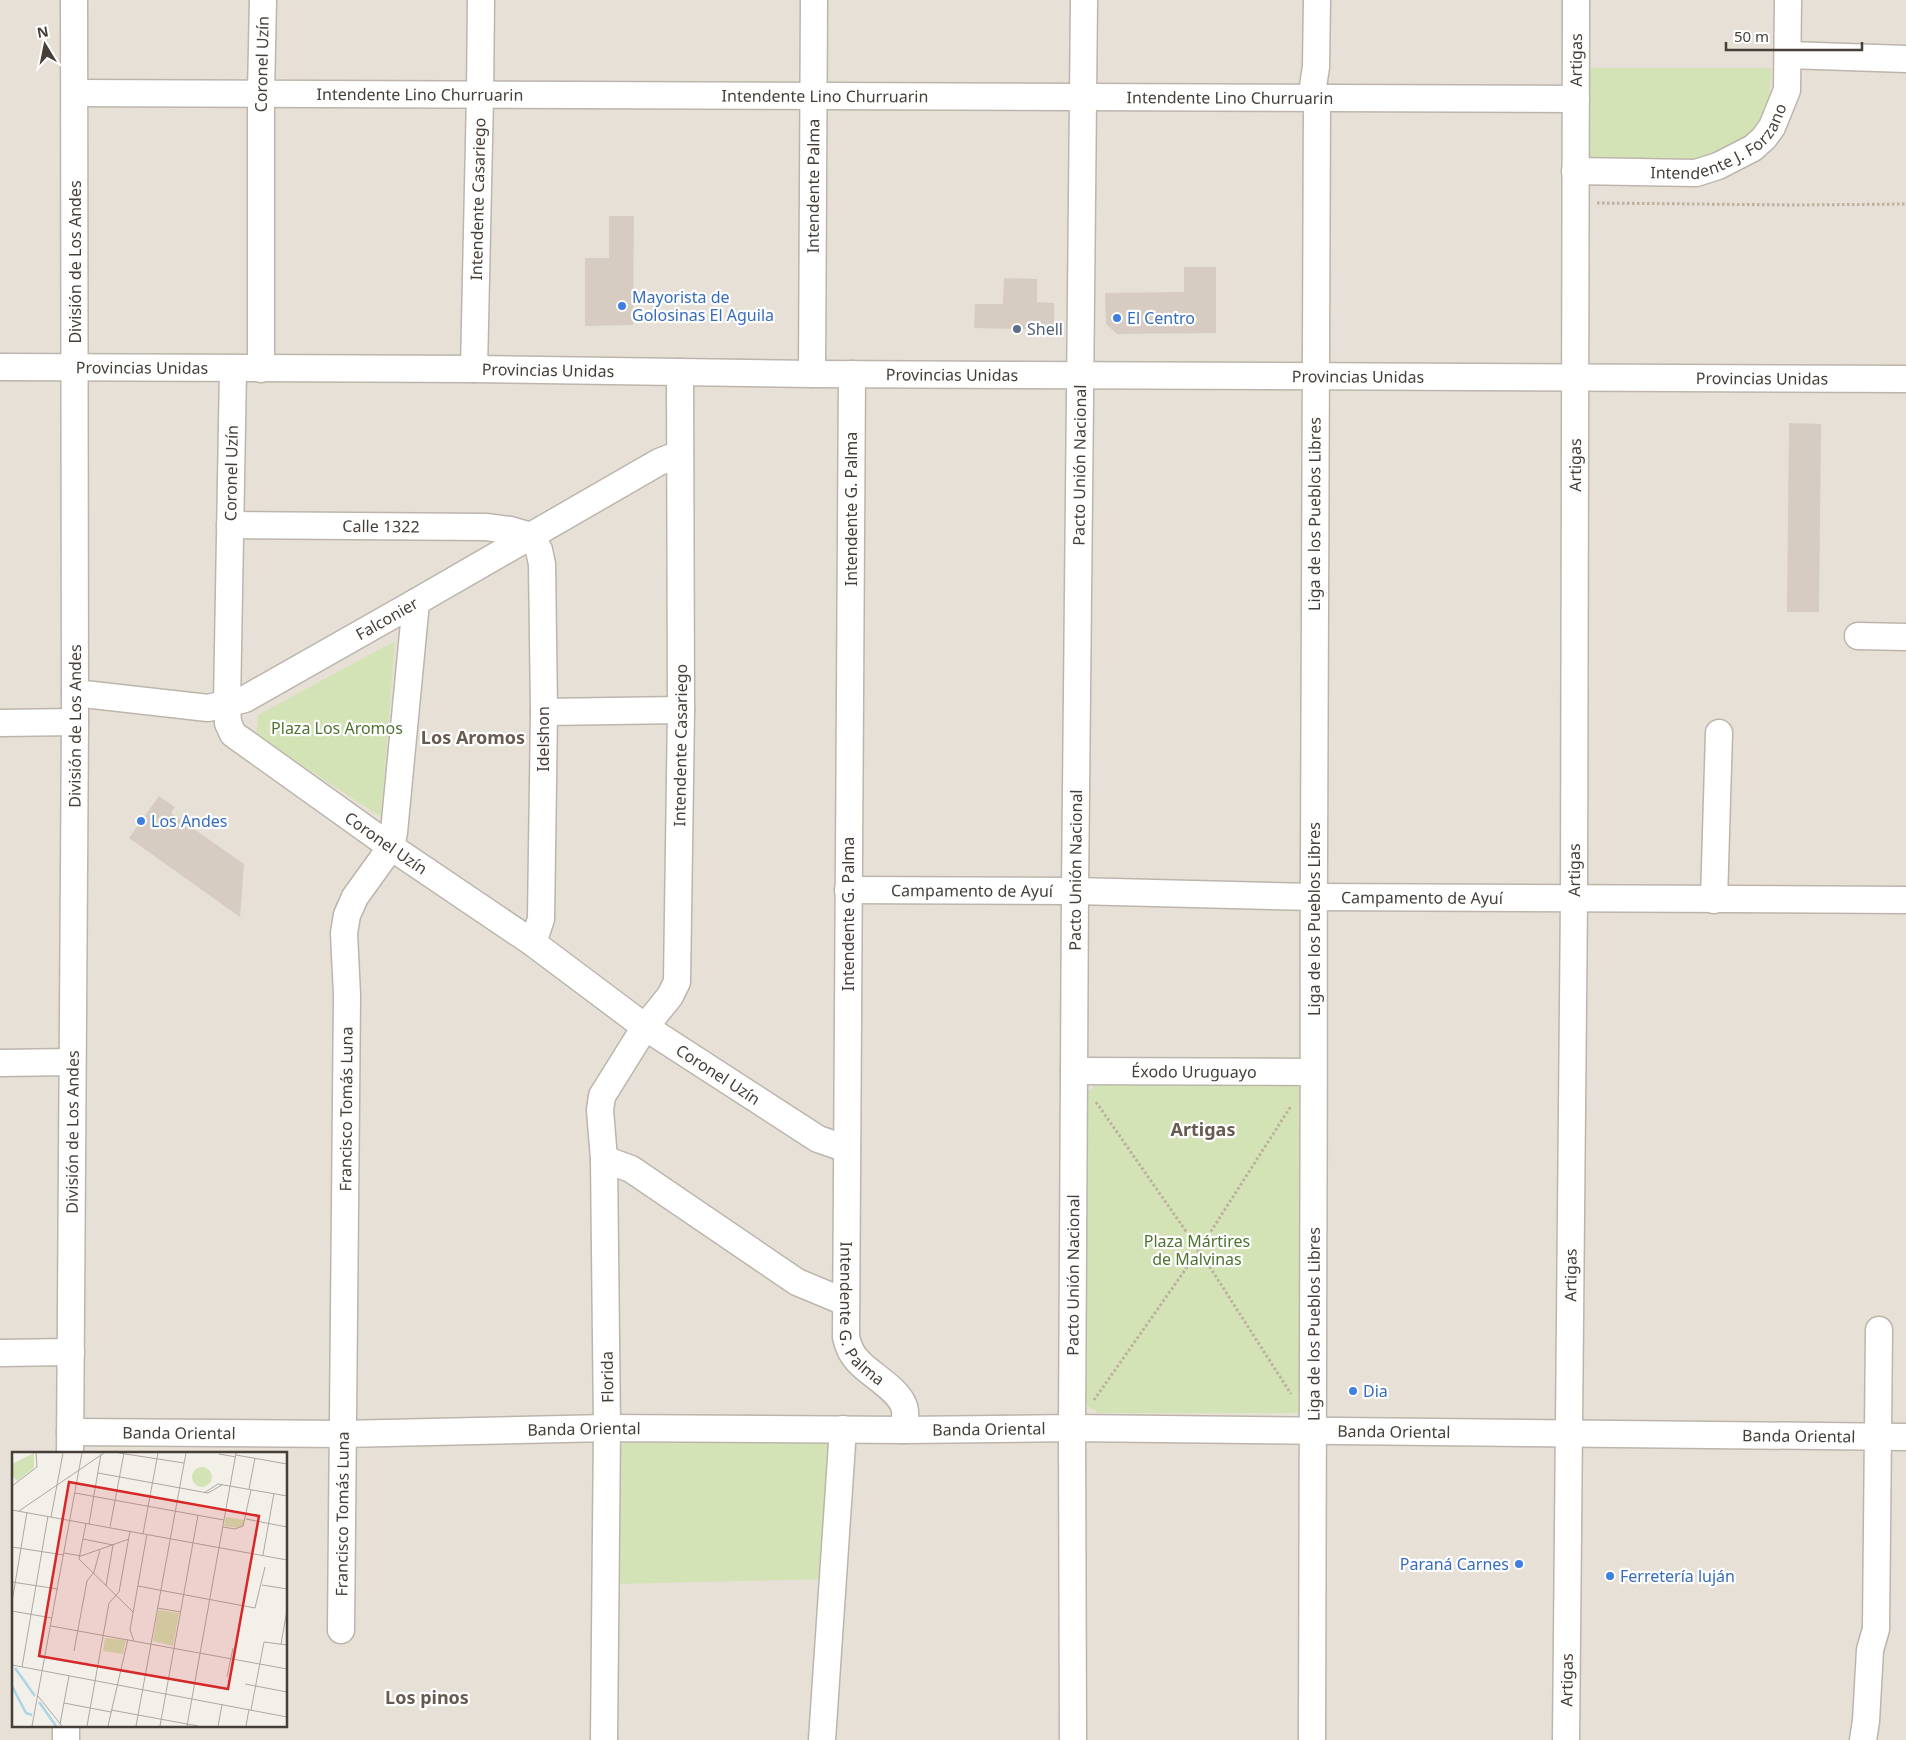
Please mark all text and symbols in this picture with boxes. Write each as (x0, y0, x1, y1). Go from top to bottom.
street label: Coronel Uzín (250, 16, 274, 112)
north arrow (20, 20, 70, 70)
scale bar (1726, 20, 1862, 52)
text: N (35, 21, 50, 42)
text: 50 m (1734, 26, 1769, 46)
street label: Artigas (1565, 33, 1587, 87)
street label: Intendente Lino Churruarin (317, 83, 523, 106)
street label: Intendente Lino Churruarin (722, 85, 928, 107)
street label: Intendente Lino Churruarin (1127, 86, 1333, 109)
street label: Intendente J. Forzano (1650, 100, 1791, 184)
street label: Intendente Casariego (465, 117, 491, 281)
street label: Intendente Palma (802, 119, 824, 253)
street label: División de Los Andes (64, 180, 86, 344)
place label: Mayorista de Golosinas El Aguila (632, 286, 774, 326)
marker: Mayorista de Golosinas El Aguila (616, 300, 628, 312)
place label: El Centro (1127, 307, 1195, 329)
marker: El Centro (1111, 312, 1123, 324)
place label: Shell (1027, 318, 1063, 340)
marker: Shell (1011, 323, 1023, 335)
street label: Provincias Unidas (76, 356, 208, 379)
street label: Provincias Unidas (482, 358, 614, 382)
street label: Provincias Unidas (886, 363, 1018, 386)
street label: Provincias Unidas (1292, 365, 1424, 388)
street label: Provincias Unidas (1696, 367, 1828, 390)
street label: Pacto Unión Nacional (1067, 384, 1091, 546)
street label: Liga de los Pueblos Libres (1303, 417, 1326, 611)
street label: Coronel Uzín (219, 425, 243, 521)
street label: Intendente G. Palma (840, 432, 862, 586)
street label: Artigas (1564, 438, 1586, 492)
street label: Calle 1322 (342, 515, 420, 537)
street label: Falconier (352, 592, 422, 645)
street label: División de Los Andes (63, 644, 86, 808)
street label: Intendente Casariego (668, 664, 692, 827)
street label: Idelshon (532, 706, 554, 772)
park label: Plaza Los Aromos (271, 717, 403, 739)
district label: Los Aromos (421, 725, 525, 749)
street label: Pacto Unión Nacional (1064, 789, 1087, 951)
street label: Coronel Uzín (340, 806, 432, 879)
place label: Los Andes (151, 810, 228, 832)
marker: Los Andes (135, 815, 147, 827)
street label: Liga de los Pueblos Libres (1303, 822, 1325, 1016)
street label: Intendente G. Palma (837, 837, 859, 991)
street label: Artigas (1563, 843, 1585, 897)
street label: Campamento de Ayuí (891, 879, 1054, 902)
street label: Campamento de Ayuí (1341, 886, 1504, 909)
street label: Francisco Tomás Luna (334, 1026, 358, 1192)
street label: Coronel Uzín (672, 1039, 765, 1110)
street label: División de Los Andes (61, 1050, 84, 1214)
street label: Éxodo Uruguayo (1131, 1060, 1257, 1083)
district label: Artigas (1171, 1117, 1235, 1141)
street label: Pacto Unión Nacional (1061, 1194, 1084, 1356)
street label: Liga de los Pueblos Libres (1302, 1227, 1325, 1421)
park label: Plaza Mártires de Malvinas (1144, 1230, 1250, 1270)
street label: Intendente G. Palma (835, 1242, 889, 1390)
street label: Artigas (1559, 1248, 1582, 1302)
street label: Florida (596, 1351, 618, 1403)
place label: Dia (1363, 1380, 1388, 1402)
marker: Dia (1347, 1385, 1359, 1397)
street label: Banda Oriental (527, 1417, 641, 1441)
street label: Banda Oriental (932, 1417, 1046, 1441)
street label: Banda Oriental (1337, 1420, 1451, 1443)
street label: Banda Oriental (122, 1421, 236, 1444)
street label: Banda Oriental (1742, 1424, 1856, 1447)
street label: Francisco Tomás Luna (330, 1431, 354, 1597)
inset map (12, 1452, 288, 1728)
place label: Paraná Carnes (1400, 1553, 1509, 1575)
marker: Paraná Carnes (1513, 1558, 1525, 1570)
place label: Ferretería luján (1620, 1565, 1735, 1587)
marker: Ferretería luján (1604, 1570, 1616, 1582)
street label: Artigas (1555, 1653, 1578, 1707)
district label: Los pinos (385, 1685, 469, 1709)

